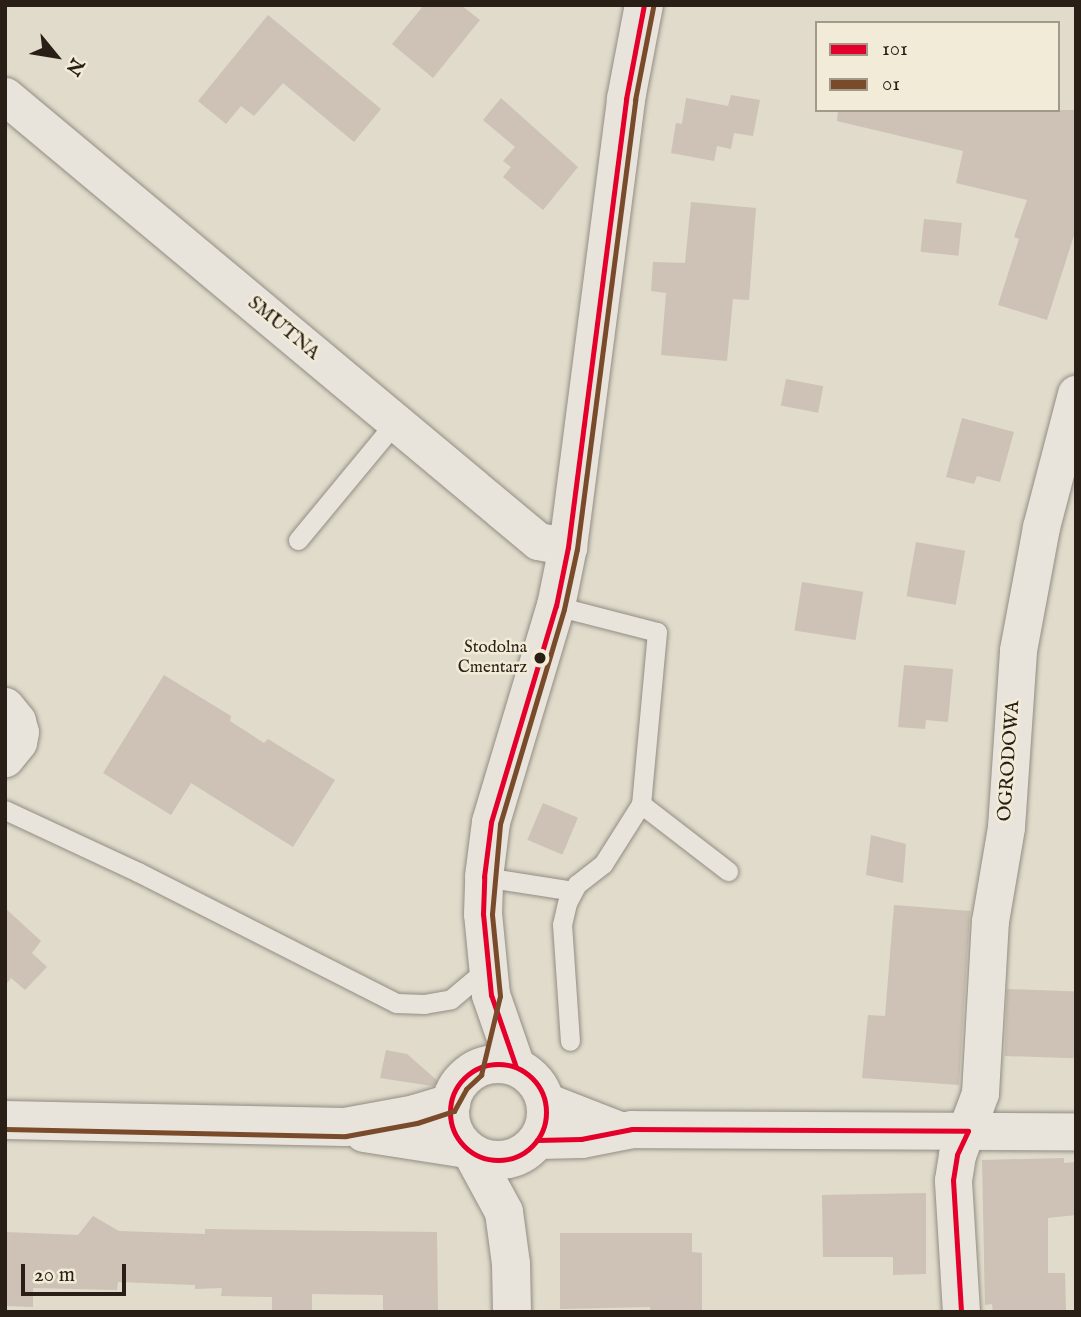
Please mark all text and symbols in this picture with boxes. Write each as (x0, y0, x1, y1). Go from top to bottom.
north arrow (21, 21, 91, 91)
legend (815, 21, 1060, 112)
text: 101 (882, 36, 908, 63)
text: N (60, 53, 89, 80)
text: 01 (882, 71, 900, 98)
street label: SMUTNA (242, 292, 324, 366)
place label: Stodolna Cmentarz (458, 638, 527, 678)
marker: Stodolna Cmentarz (533, 651, 547, 665)
street label: OGRODOWA (994, 700, 1026, 822)
scale bar (24, 1250, 130, 1294)
text: 20 m (34, 1262, 75, 1289)

